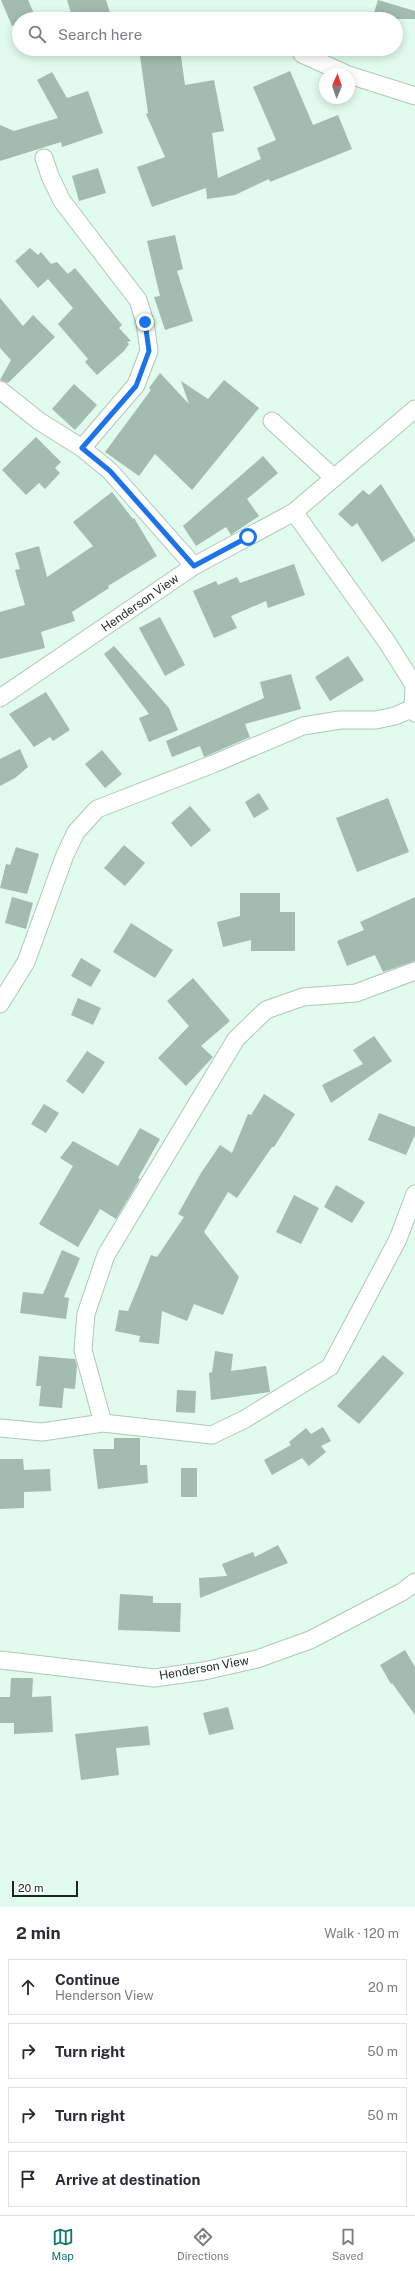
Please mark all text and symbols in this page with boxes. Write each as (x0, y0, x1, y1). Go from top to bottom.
search box (12, 12, 403, 56)
icon: search (26, 23, 48, 45)
text: Search here (58, 26, 142, 43)
north arrow (319, 68, 355, 104)
route end (136, 313, 154, 331)
route start (239, 528, 257, 546)
street label: Henderson View (99, 571, 182, 635)
street label: Henderson View (158, 1653, 251, 1683)
scale bar (12, 1879, 78, 1898)
text: 20 m (18, 1882, 43, 1894)
text: 2 min (16, 1923, 61, 1943)
text: Walk · 120 m (324, 1926, 399, 1941)
text: Continue (55, 1971, 120, 1988)
icon: ahead (17, 1976, 39, 1998)
text: 20 m (368, 1980, 398, 1995)
text: Henderson View (55, 1988, 154, 2003)
icon: right (17, 2040, 39, 2062)
text: Turn right (55, 2043, 125, 2060)
text: 50 m (367, 2044, 398, 2059)
icon: right (17, 2104, 39, 2126)
text: Turn right (55, 2107, 125, 2124)
text: 50 m (367, 2108, 398, 2123)
icon: arrive (17, 2168, 39, 2190)
text: Arrive at destination (55, 2171, 200, 2188)
tab: Map (52, 2226, 74, 2262)
tab: Directions (177, 2226, 229, 2262)
tab: Saved (332, 2226, 363, 2262)

